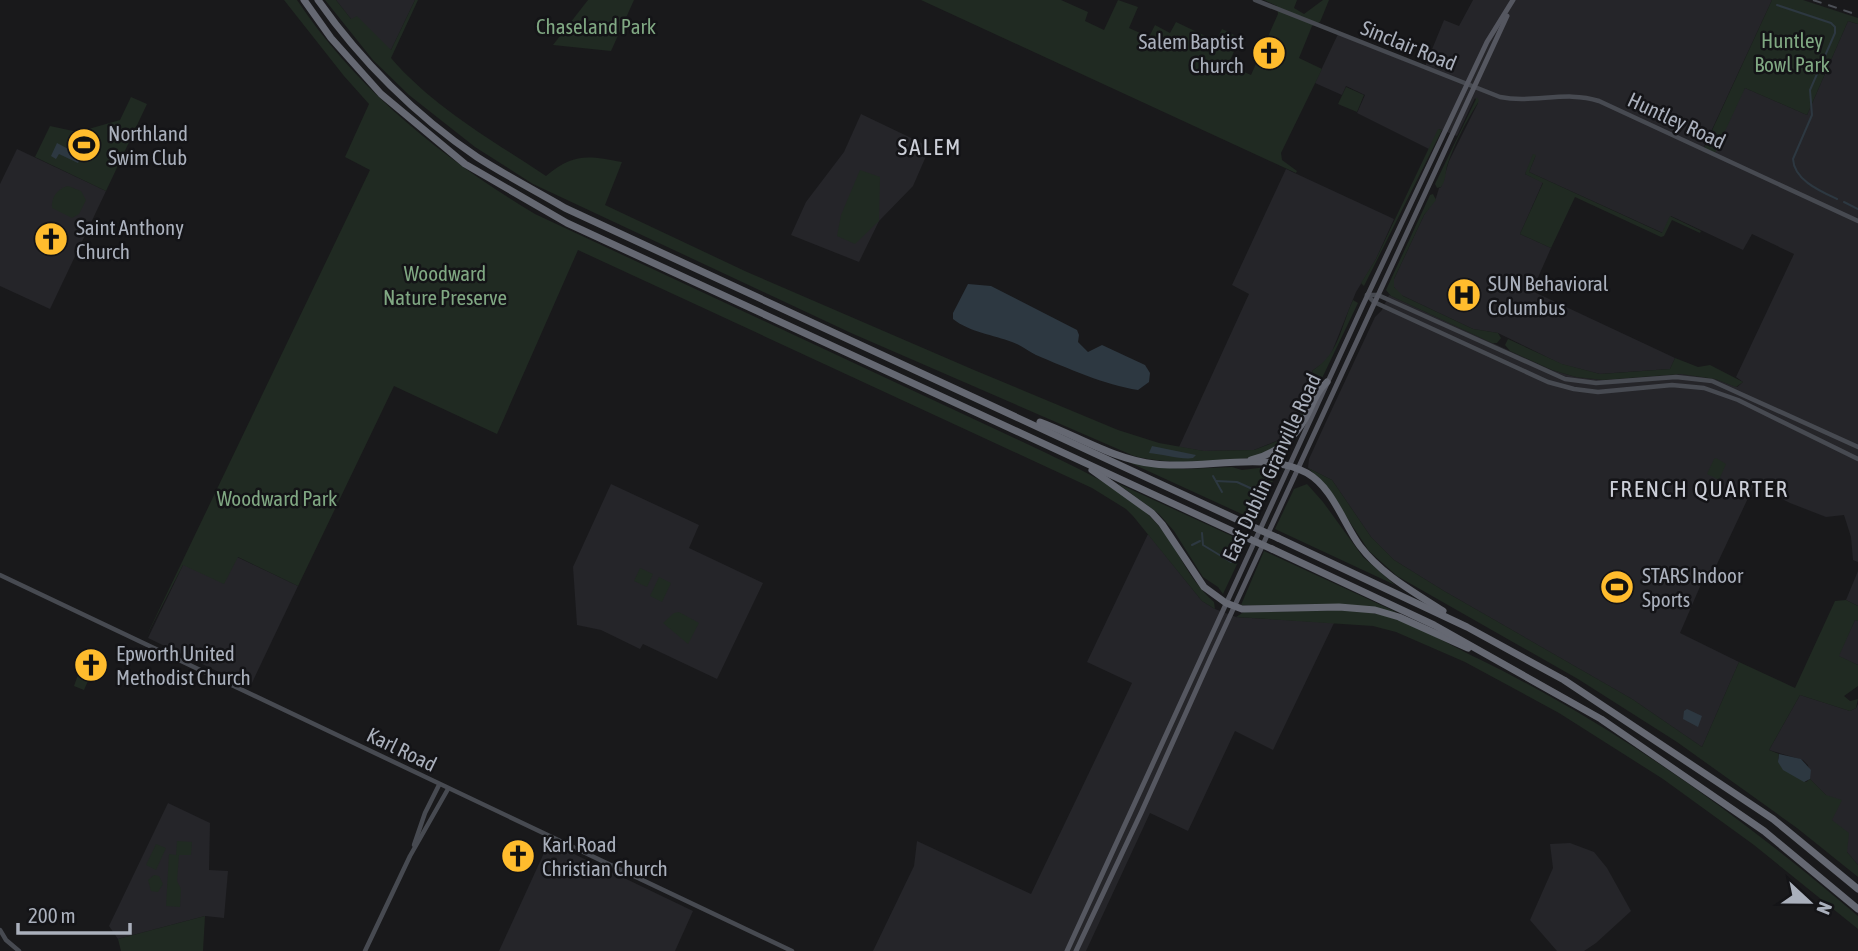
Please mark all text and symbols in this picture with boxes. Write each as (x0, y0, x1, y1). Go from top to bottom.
park label: Chaseland Park (536, 14, 656, 38)
street label: Sinclair Road (1358, 15, 1460, 75)
park label: Huntley Bowl Park (1754, 28, 1830, 76)
place label: Salem Baptist Church (1139, 29, 1244, 77)
church icon: Salem Baptist Church (1250, 34, 1288, 72)
street label: Huntley Road (1624, 87, 1730, 153)
place label: Northland Swim Club (108, 121, 188, 169)
sports icon: Northland Swim Club (65, 126, 103, 164)
district label: SALEM (897, 134, 963, 160)
place label: Saint Anthony Church (76, 215, 184, 263)
church icon: Saint Anthony Church (32, 220, 70, 258)
park label: Woodward Nature Preserve (383, 261, 507, 309)
place label: SUN Behavioral Columbus (1488, 271, 1609, 319)
hospital icon: SUN Behavioral Columbus (1445, 276, 1483, 314)
street label: East Dublin Granville Road (1217, 369, 1325, 565)
district label: FRENCH QUARTER (1609, 476, 1789, 502)
park label: Woodward Park (217, 486, 337, 510)
place label: STARS Indoor Sports (1642, 563, 1744, 611)
sports icon: STARS Indoor Sports (1598, 568, 1636, 606)
place label: Epworth United Methodist Church (116, 641, 251, 689)
church icon: Epworth United Methodist Church (72, 646, 110, 684)
street label: Karl Road (363, 722, 441, 776)
place label: Karl Road Christian Church (542, 832, 668, 880)
church icon: Karl Road Christian Church (499, 837, 537, 875)
north arrow (1774, 867, 1844, 937)
scale bar (18, 892, 130, 936)
text: N (1812, 899, 1837, 918)
text: 200 m (28, 903, 76, 927)

